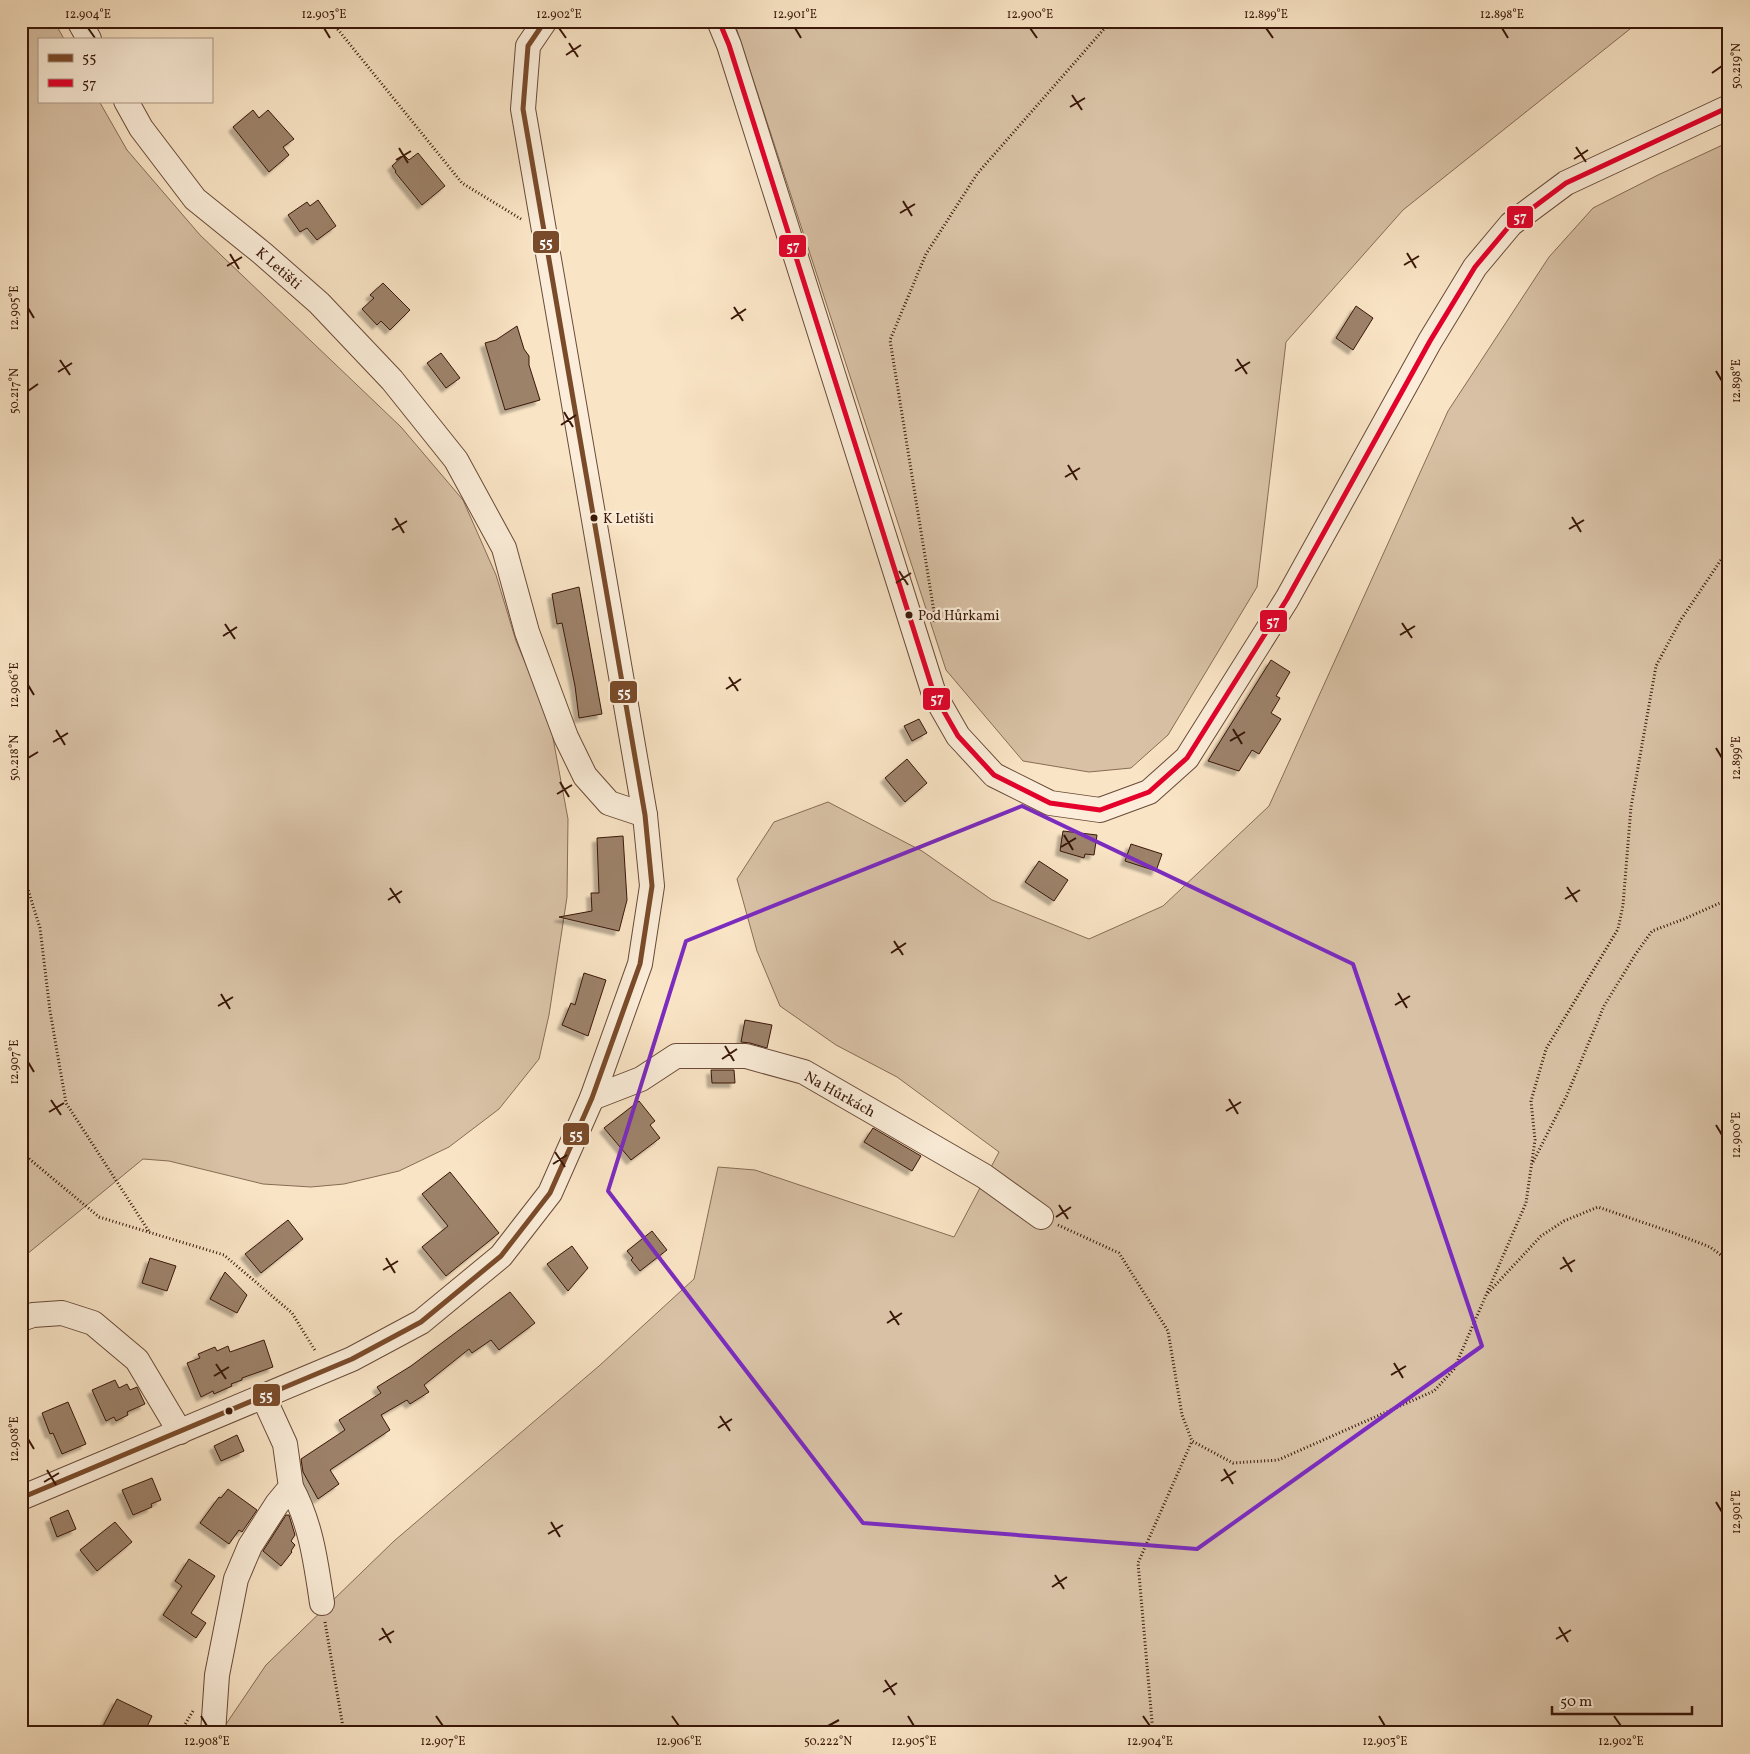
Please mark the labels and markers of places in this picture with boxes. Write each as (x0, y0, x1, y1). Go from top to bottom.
place label: K Letišti (603, 510, 654, 529)
marker: K Letišti (589, 513, 599, 523)
place label: Pod Hůrkami (918, 607, 1000, 626)
marker: Pod Hůrkami (904, 610, 914, 620)
unlabelled marker (224, 1406, 234, 1416)

